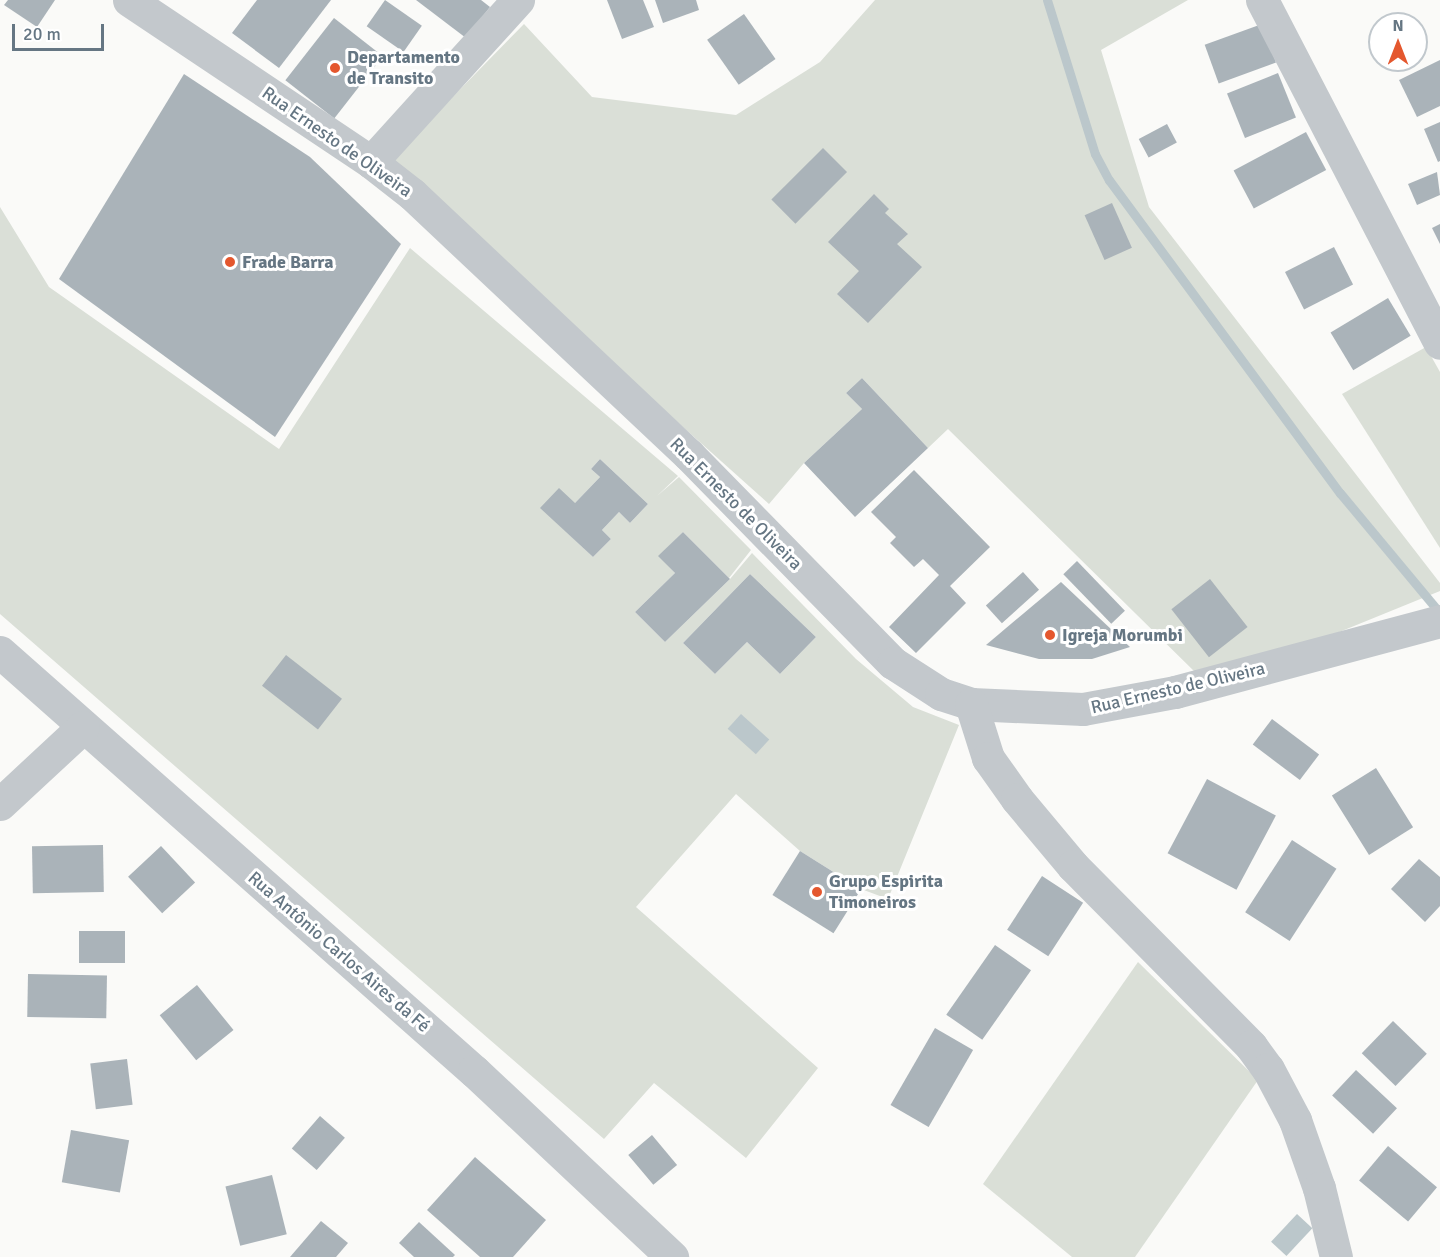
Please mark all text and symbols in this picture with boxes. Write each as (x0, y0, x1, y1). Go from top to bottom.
scale bar (15, 12, 106, 50)
north arrow (1368, 12, 1428, 72)
text: N (1392, 16, 1404, 36)
text: 20 m (23, 23, 61, 45)
place label: Departamento de Transito (347, 47, 460, 90)
marker: Departamento de Transito (328, 61, 342, 75)
street label: Rua Ernesto de Oliveira (258, 82, 416, 202)
place label: Frade Barra (242, 251, 334, 273)
marker: Frade Barra (223, 255, 237, 269)
street label: Rua Ernesto de Oliveira (665, 433, 807, 575)
place label: Igreja Morumbi (1062, 624, 1183, 646)
marker: Igreja Morumbi (1043, 628, 1057, 642)
street label: Rua Ernesto de Oliveira (1089, 657, 1267, 719)
street label: Rua Antônio Carlos Aires da Fé (244, 867, 434, 1037)
place label: Grupo Espirita Timoneiros (829, 871, 943, 914)
marker: Grupo Espirita Timoneiros (810, 885, 824, 899)

